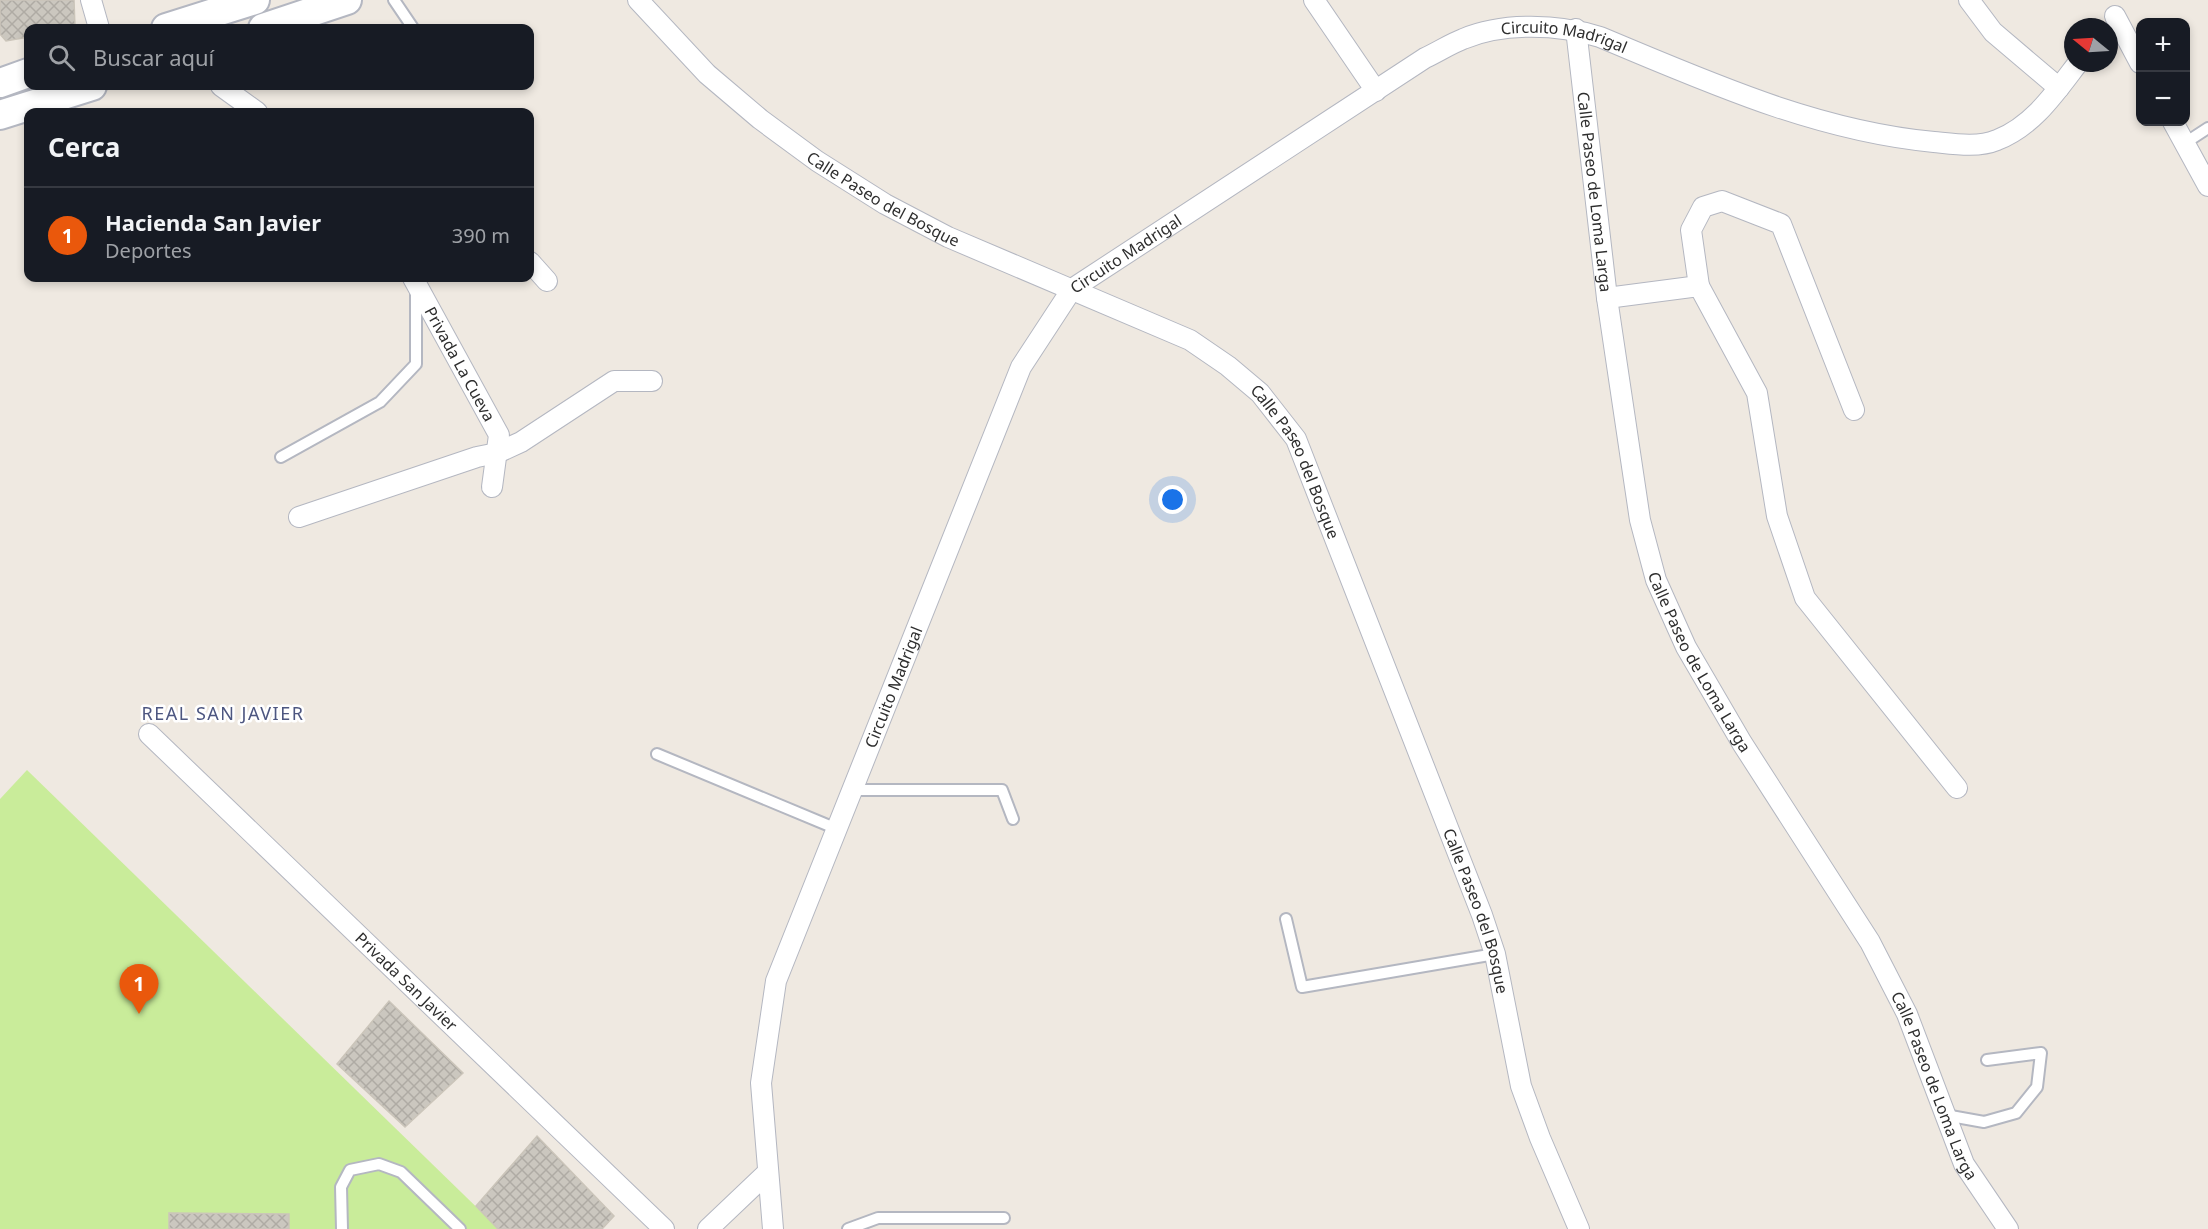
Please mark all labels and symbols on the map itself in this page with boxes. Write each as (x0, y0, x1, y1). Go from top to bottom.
street label: Circuito Madrigal (1500, 16, 1631, 58)
north arrow (2064, 18, 2118, 72)
street label: Calle Paseo de Loma Larga (1572, 90, 1617, 293)
street label: Calle Paseo del Bosque (802, 146, 963, 252)
street label: Circuito Madrigal (1066, 209, 1186, 298)
street label: Privada La Cueva (420, 303, 500, 425)
street label: Calle Paseo del Bosque (1246, 379, 1345, 542)
your location (1158, 485, 1187, 514)
street label: Calle Paseo de Loma Larga (1643, 569, 1756, 757)
street label: Circuito Madrigal (859, 623, 927, 751)
district label: REAL SAN JAVIER (142, 701, 304, 725)
street label: Calle Paseo del Bosque (1438, 825, 1514, 996)
street label: Privada San Javier (351, 927, 462, 1036)
pin: 1 (120, 964, 158, 1014)
street label: Calle Paseo de Loma Larga (1886, 987, 1983, 1184)

